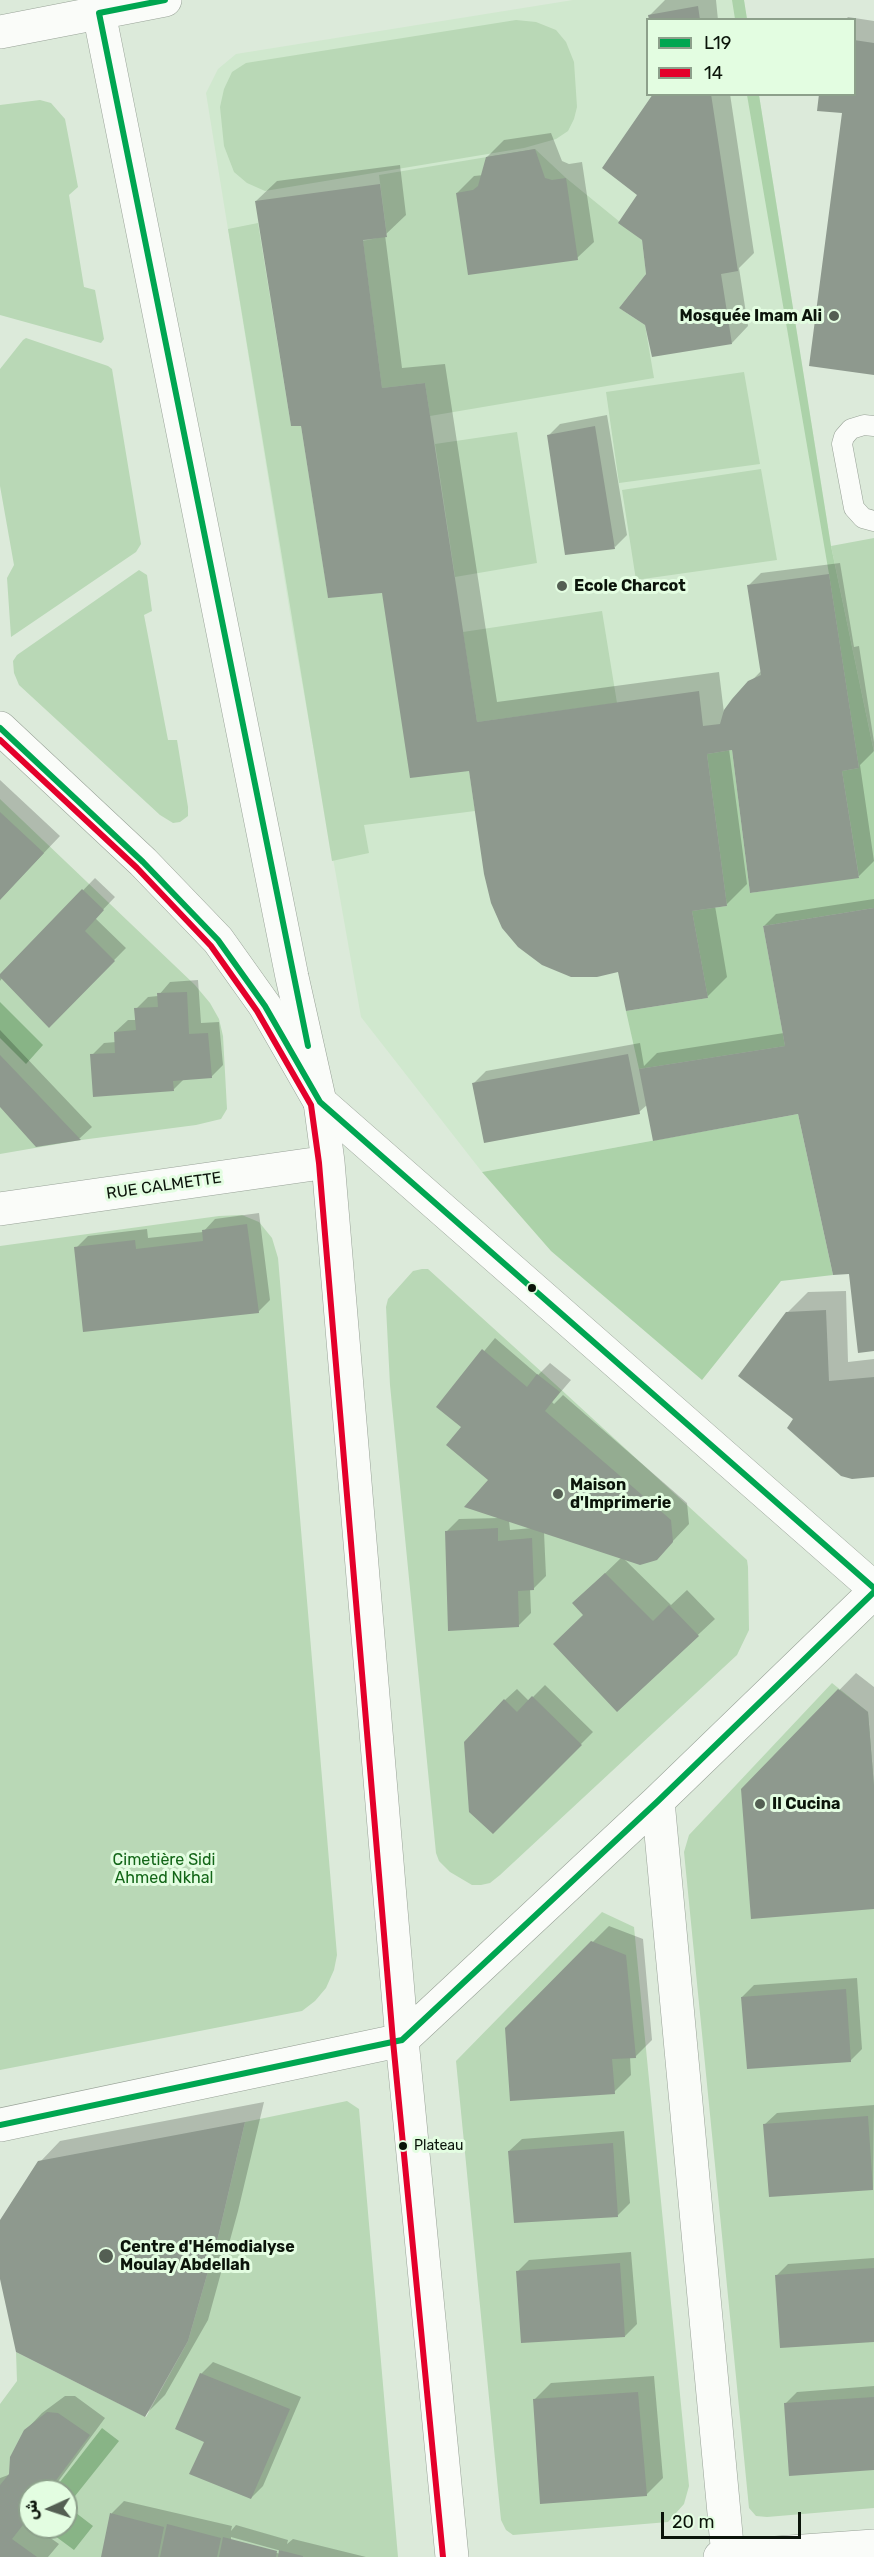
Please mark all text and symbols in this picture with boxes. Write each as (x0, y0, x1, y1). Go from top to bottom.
legend (646, 18, 856, 96)
text: L19 (704, 32, 731, 54)
text: 14 (704, 62, 723, 84)
place label: Mosquée Imam Ali (679, 306, 822, 326)
marker: Mosquée Imam Ali (827, 309, 841, 323)
place label: Ecole Charcot (574, 576, 686, 596)
marker: Ecole Charcot (555, 579, 569, 593)
street label: RUE CALMETTE (105, 1168, 223, 1204)
unlabelled marker (526, 1282, 538, 1294)
place label: Maison d'Imprimerie (570, 1475, 671, 1513)
marker: Maison d'Imprimerie (551, 1487, 565, 1501)
place label: Il Cucina (772, 1794, 840, 1814)
marker: Il Cucina (753, 1797, 767, 1811)
park label: Cimetière Sidi Ahmed Nkhal (113, 1850, 215, 1888)
place label: Plateau (414, 2138, 464, 2154)
marker: Plateau (397, 2140, 409, 2152)
place label: Centre d'Hémodialyse Moulay Abdellah (120, 2237, 295, 2275)
marker: Centre d'Hémodialyse Moulay Abdellah (97, 2247, 115, 2265)
north arrow (18, 2479, 78, 2539)
text: ش (22, 2499, 42, 2520)
scale bar (664, 2500, 804, 2538)
text: 20 m (672, 2511, 714, 2533)

